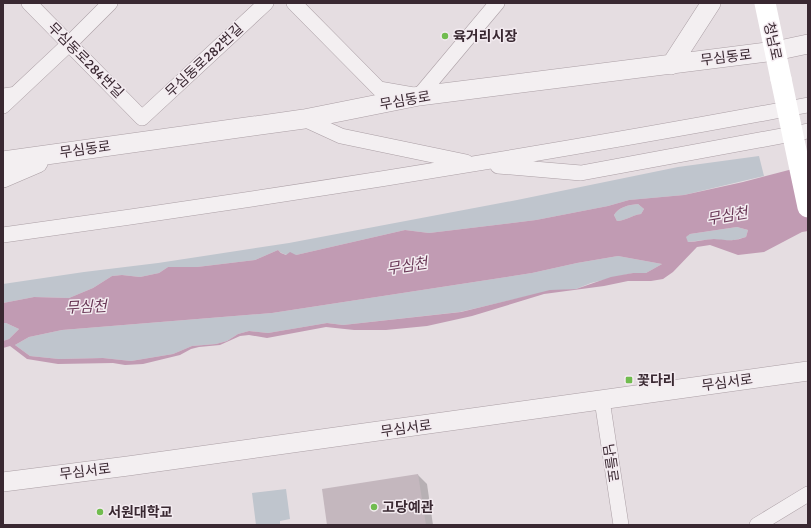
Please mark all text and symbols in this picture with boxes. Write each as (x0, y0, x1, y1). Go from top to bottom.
street label: 무심동로284번길 (44, 19, 127, 102)
street label: 무심동로282번길 (162, 20, 247, 101)
street label: 청남로 (760, 20, 785, 62)
place label: 육거리시장 (453, 28, 518, 45)
marker: 육거리시장 (440, 31, 450, 41)
street label: 무심동로 (699, 46, 753, 69)
street label: 무심동로 (378, 88, 432, 113)
street label: 무심동로 (58, 137, 112, 161)
water label: 무심천 (705, 203, 751, 228)
water label: 무심천 (385, 254, 431, 278)
water label: 무심천 (65, 297, 109, 317)
street label: 무심서로 (700, 370, 754, 394)
place label: 꽃다리 (637, 372, 676, 389)
marker: 꽃다리 (624, 375, 634, 385)
street label: 무심서로 (379, 416, 433, 440)
street label: 남들로 (599, 443, 622, 484)
street label: 무심서로 (58, 460, 112, 483)
place label: 고당예관 (382, 499, 434, 516)
marker: 고당예관 (369, 502, 379, 512)
place label: 서원대학교 (108, 504, 173, 521)
marker: 서원대학교 (95, 507, 105, 517)

